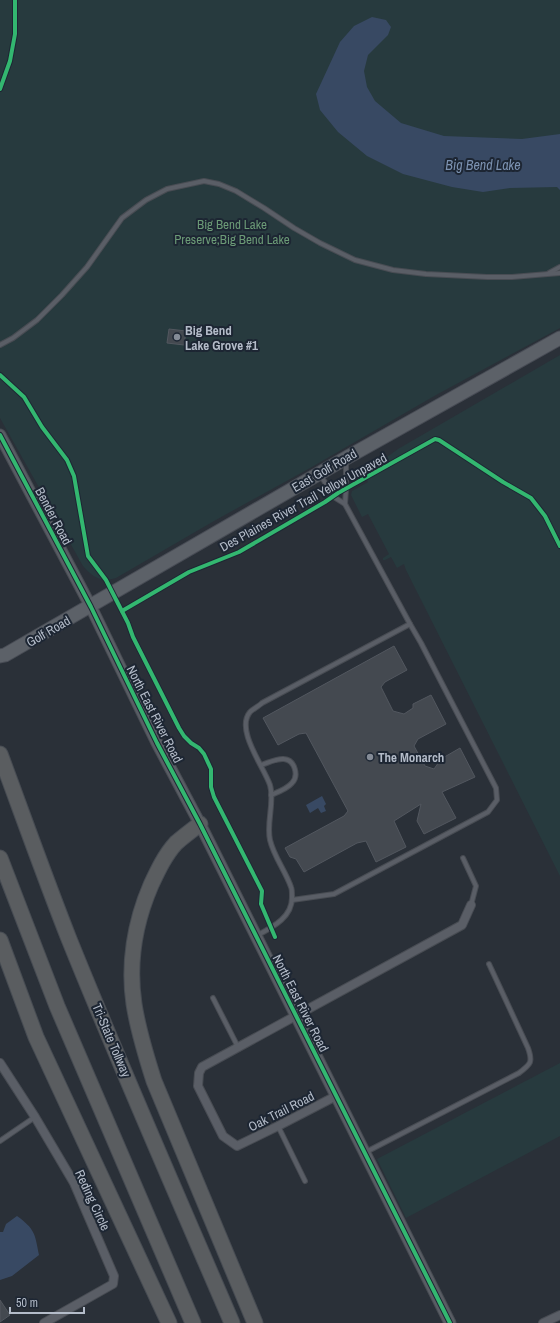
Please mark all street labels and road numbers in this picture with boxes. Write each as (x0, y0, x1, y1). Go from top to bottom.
street label: East Golf Road (289, 445, 360, 496)
street label: Des Plaines River Trail Yellow Unpaved (217, 449, 390, 556)
street label: Bender Road (31, 485, 76, 548)
street label: Golf Road (23, 612, 73, 651)
street label: North East River Road (123, 663, 187, 766)
street label: North East River Road (269, 952, 333, 1055)
street label: Tri-State Tollway (88, 1001, 135, 1080)
street label: Oak Trail Road (245, 1088, 317, 1135)
street label: Reding Circle (71, 1167, 114, 1233)

